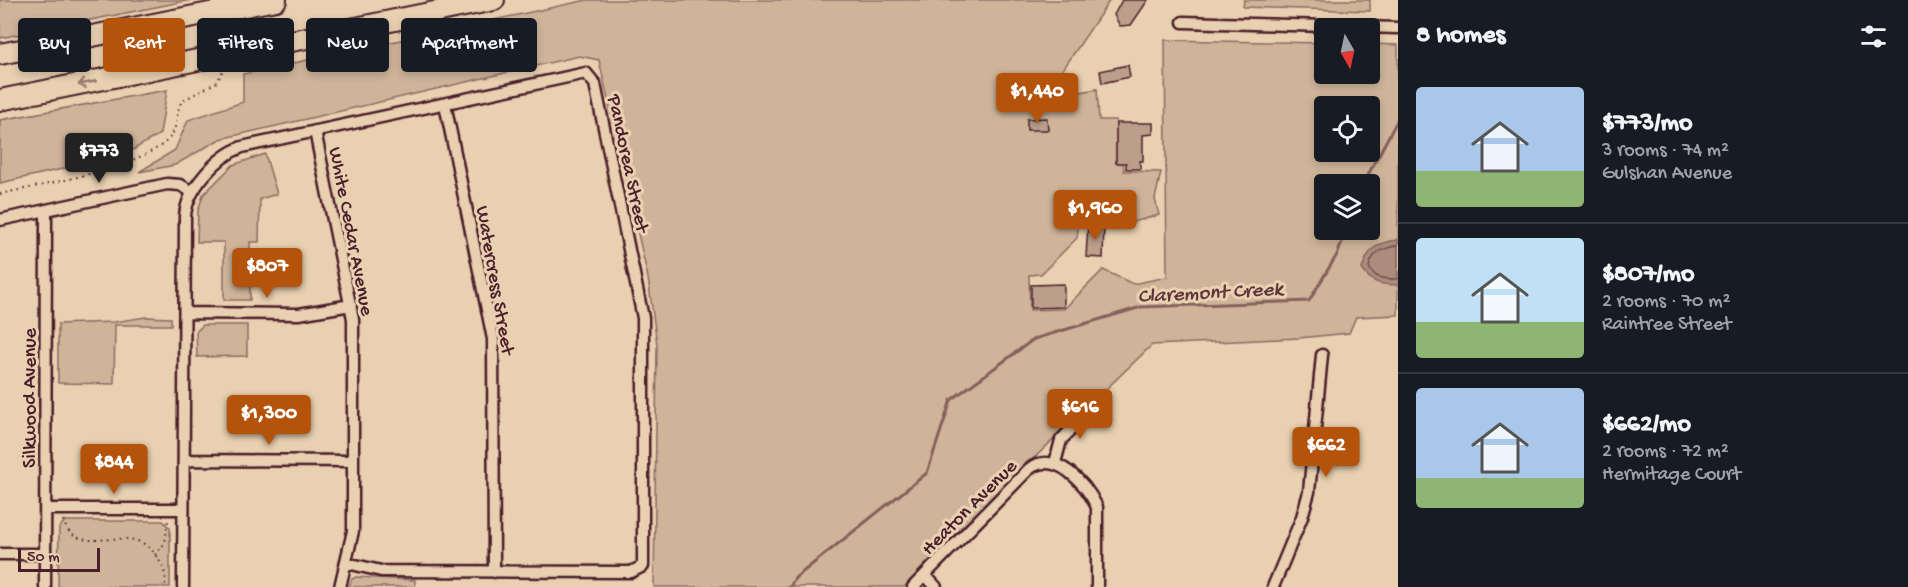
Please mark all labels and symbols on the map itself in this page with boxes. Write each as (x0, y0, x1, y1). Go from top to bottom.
north arrow (1314, 18, 1380, 84)
pin: $1,440 (988, 73, 1086, 124)
one-way arrow (78, 78, 97, 89)
street label: Pandorea Street (601, 92, 653, 237)
pin: $773 (63, 133, 135, 184)
street label: White Cedar Avenue (322, 145, 377, 319)
pin: $1,960 (1046, 190, 1144, 241)
street label: Watercress Street (469, 204, 518, 359)
pin: $807 (231, 248, 303, 299)
water label: Claremont Creek (1137, 278, 1286, 311)
street label: Silkwood Avenue (20, 327, 43, 468)
pin: $616 (1044, 389, 1116, 440)
pin: $1,300 (220, 395, 318, 446)
pin: $662 (1290, 427, 1362, 478)
pin: $844 (78, 444, 150, 495)
street label: Heaton Avenue (918, 455, 1024, 561)
scale bar (18, 545, 100, 572)

